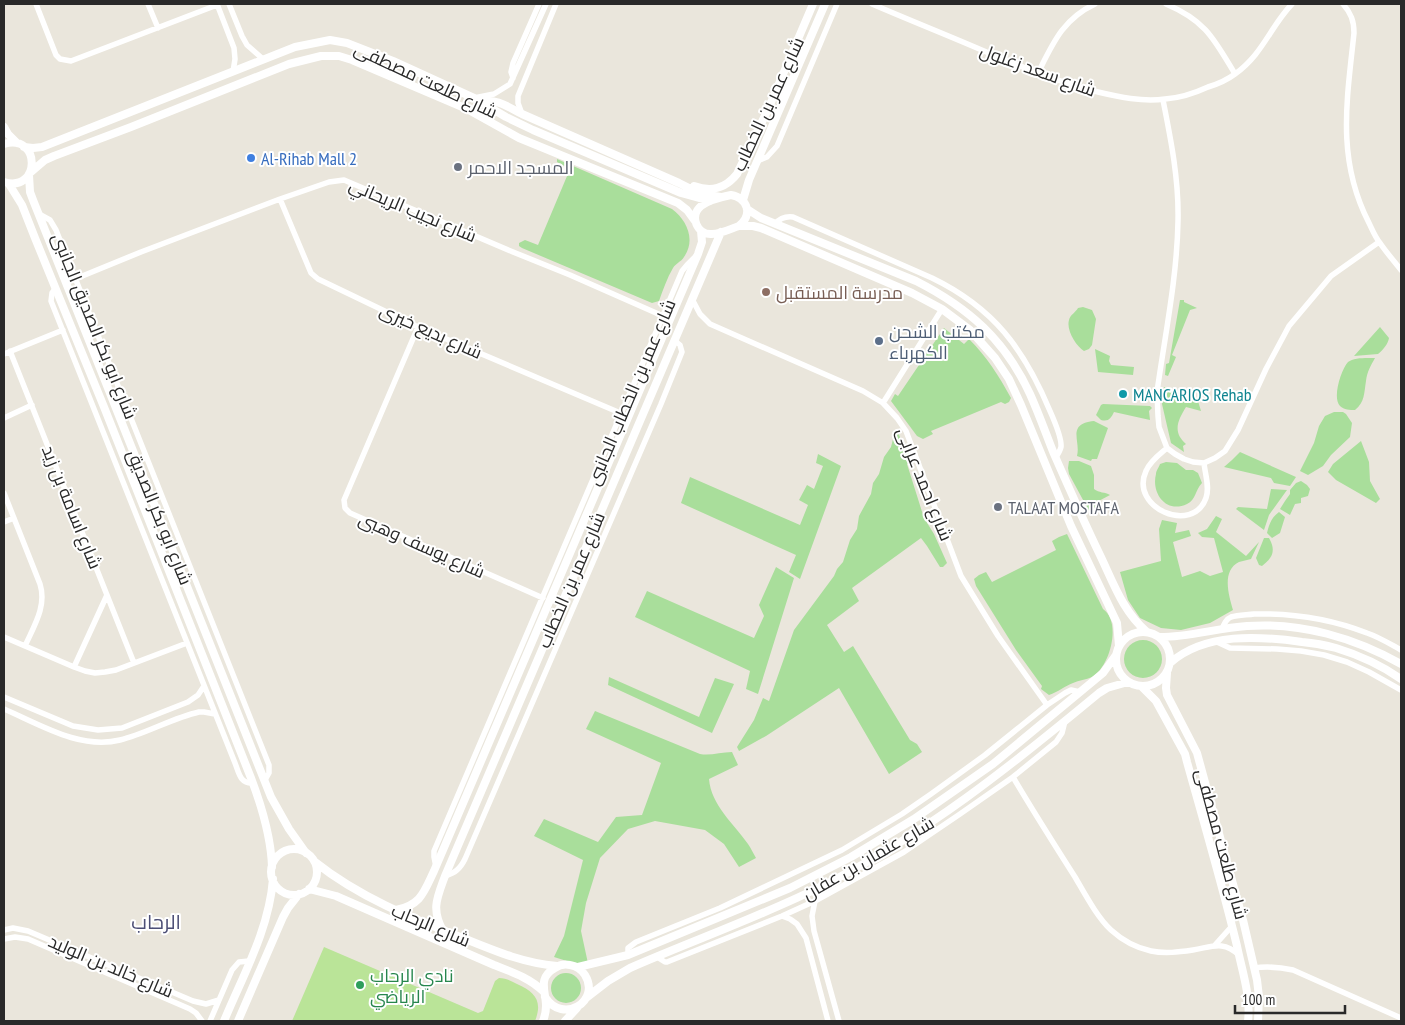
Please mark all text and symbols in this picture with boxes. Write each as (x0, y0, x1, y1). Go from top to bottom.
street label: شارع عمر بن الخطاب (727, 33, 810, 175)
street label: شارع طلعت مصطفى (350, 37, 501, 124)
street label: شارع سعد زغلول (977, 38, 1099, 103)
place label: Al-Rihab Mall 2 (261, 147, 357, 170)
marker: Al-Rihab Mall 2 (245, 152, 257, 164)
place label: المسجد الاحمر (467, 156, 574, 179)
marker: المسجد الاحمر (452, 161, 464, 173)
street label: شارع نجيب الريحاني (345, 173, 480, 250)
street label: شارع ابو بكر الصديق الجانبى (46, 230, 143, 423)
place label: مدرسة المستقبل (776, 281, 903, 304)
marker: مدرسة المستقبل (760, 286, 772, 298)
street label: شارع عمر بن الخطاب الجانبى (581, 295, 682, 489)
street label: شارع بديع خيرى (376, 298, 486, 365)
place label: مكتب الشحن الكهرباء (889, 320, 985, 364)
marker: مكتب الشحن الكهرباء (873, 335, 885, 347)
place label: MANCARIOS Rehab (1133, 383, 1252, 406)
marker: MANCARIOS Rehab (1117, 388, 1129, 400)
street label: شارع احمد عرابى (891, 424, 958, 545)
street label: شارع اسامة بن زيد (36, 442, 107, 573)
street label: شارع ابو بكر الصديق (121, 446, 198, 588)
place label: TALAAT MOSTAFA (1008, 496, 1120, 519)
marker: TALAAT MOSTAFA (992, 501, 1004, 513)
street label: شارع يوسف وهبى (355, 507, 489, 584)
street label: شارع عمر بن الخطاب (532, 509, 611, 652)
street label: شارع طلعت مصطفى (1190, 766, 1253, 922)
street label: شارع عثمان بن عفان (798, 811, 939, 906)
street label: شارع الرحاب (388, 898, 474, 953)
district label: الرحاب (131, 909, 181, 935)
street label: شارع خالد بن الوليد (45, 929, 177, 1004)
place label: نادي الرحاب الرياضي (370, 964, 453, 1010)
marker: نادي الرحاب الرياضي (354, 979, 366, 991)
scale bar (1235, 982, 1345, 1014)
text: 100 m (1242, 990, 1275, 1009)

